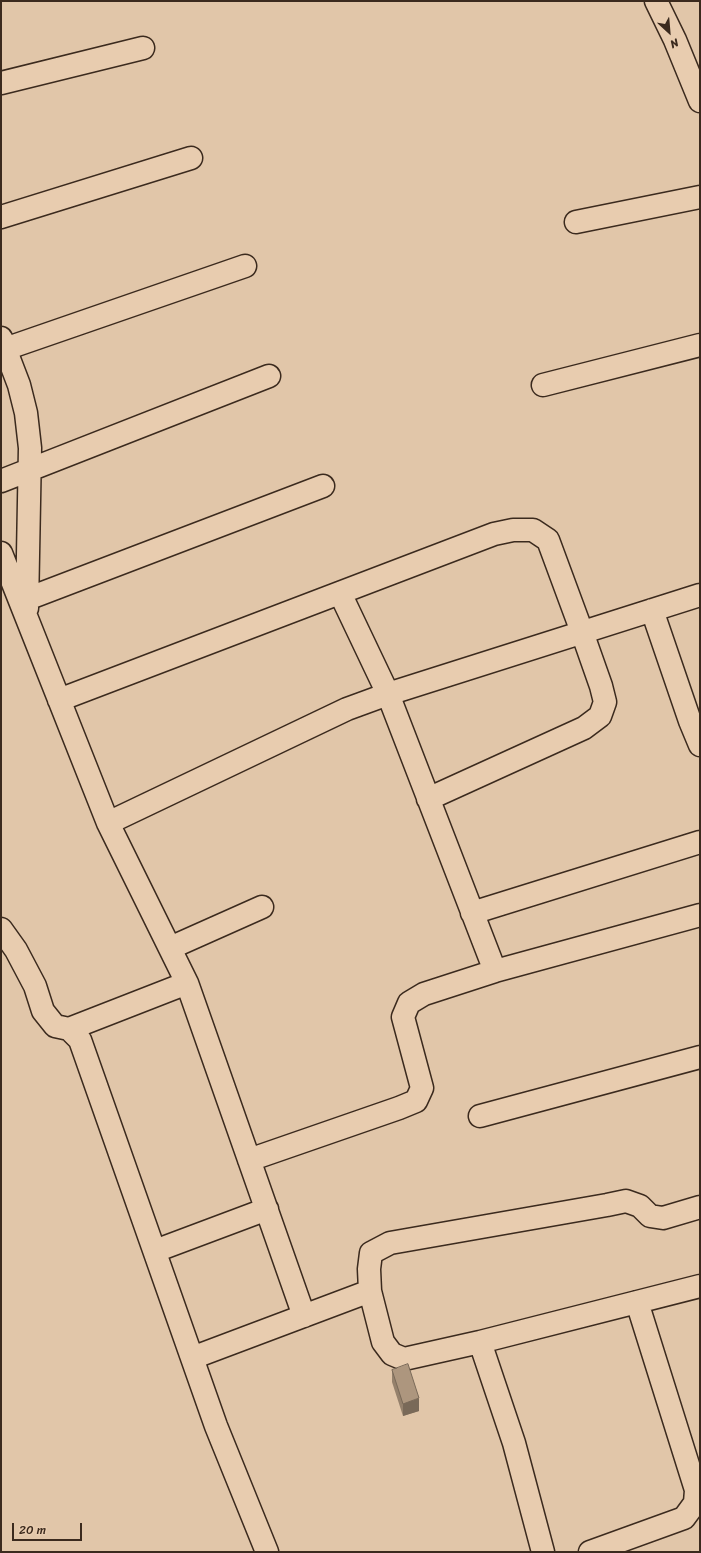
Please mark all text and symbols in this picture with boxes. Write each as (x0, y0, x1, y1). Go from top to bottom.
north arrow (649, 12, 689, 52)
text: N (667, 33, 682, 53)
scale bar (14, 1515, 84, 1541)
text: 20 m (19, 1519, 46, 1541)

